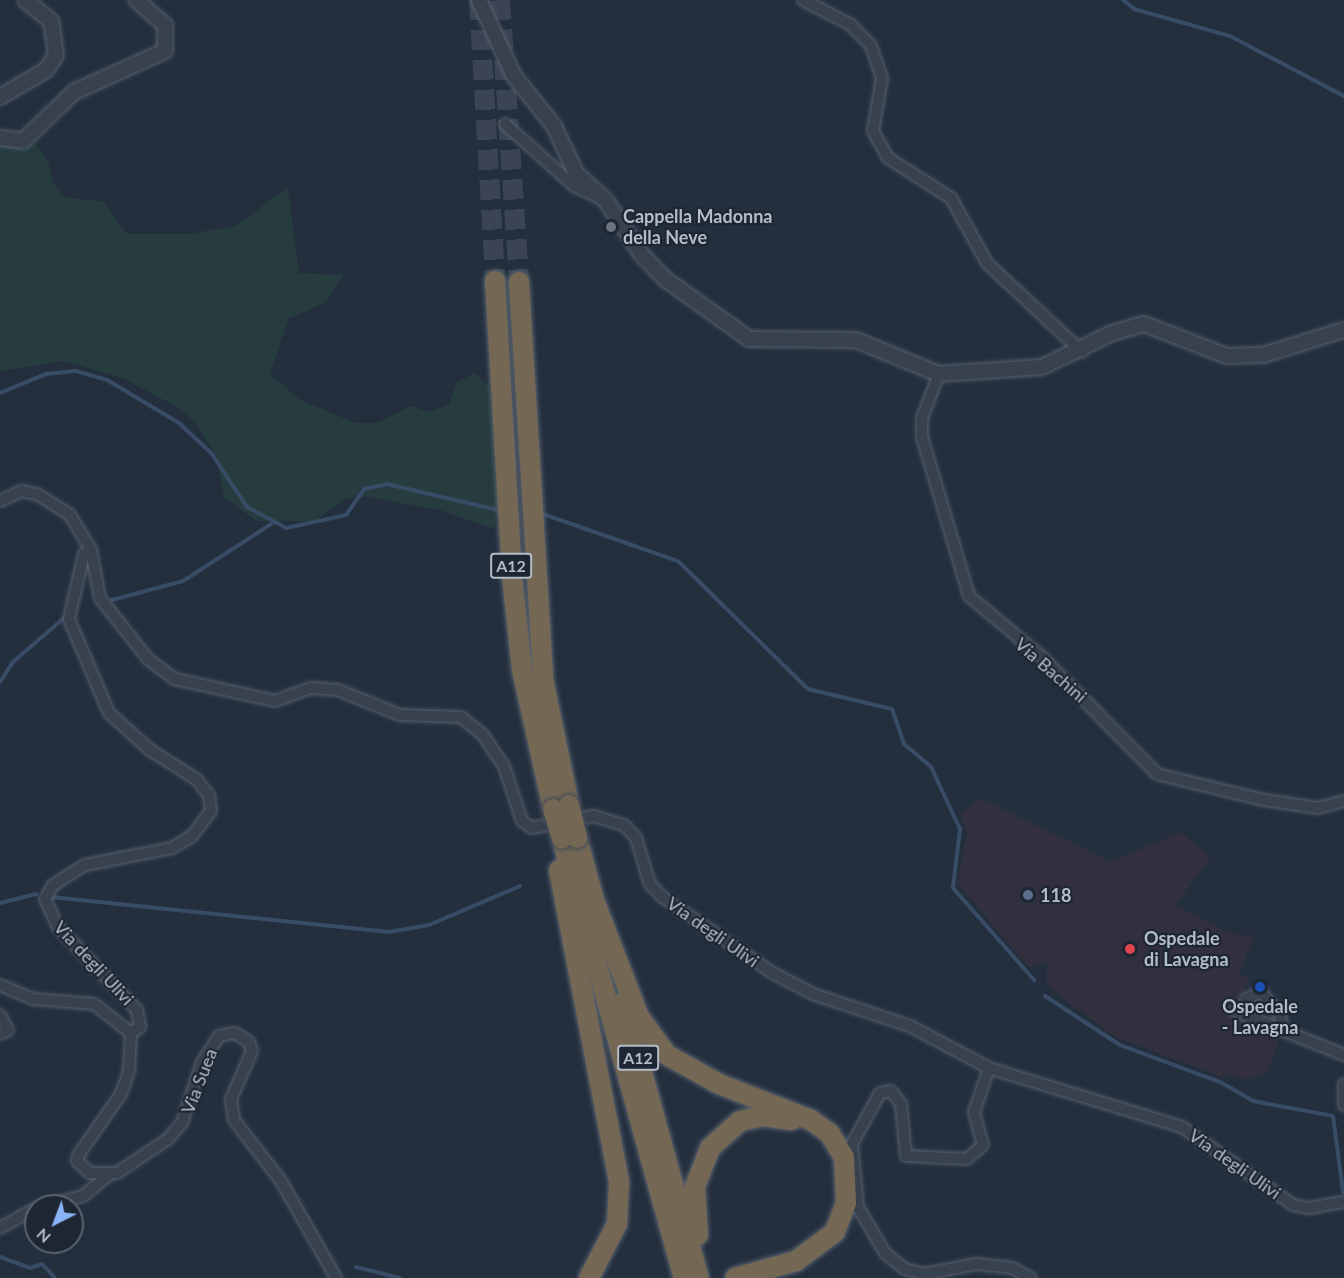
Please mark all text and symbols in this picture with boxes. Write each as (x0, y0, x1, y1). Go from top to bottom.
place label: Cappella Madonna della Neve (623, 206, 772, 248)
marker: Cappella Madonna della Neve (604, 220, 618, 234)
road number: A12 (490, 553, 532, 579)
street label: Via Bachini (1011, 633, 1091, 707)
place label: 118 (1040, 884, 1071, 906)
marker: 118 (1021, 888, 1035, 902)
street label: Via degli Ulivi (663, 892, 763, 972)
street label: Via degli Ulivi (49, 916, 139, 1010)
place label: Ospedale di Lavagna (1144, 928, 1229, 970)
marker: Ospedale di Lavagna (1121, 940, 1139, 958)
marker: Ospedale - Lavagna (1253, 980, 1267, 994)
place label: Ospedale - Lavagna (1222, 996, 1298, 1038)
street label: Via Suea (177, 1045, 221, 1117)
road number: A12 (617, 1045, 659, 1071)
street label: Via degli Ulivi (1185, 1124, 1285, 1204)
north arrow (24, 1194, 84, 1254)
text: N (32, 1225, 54, 1247)

